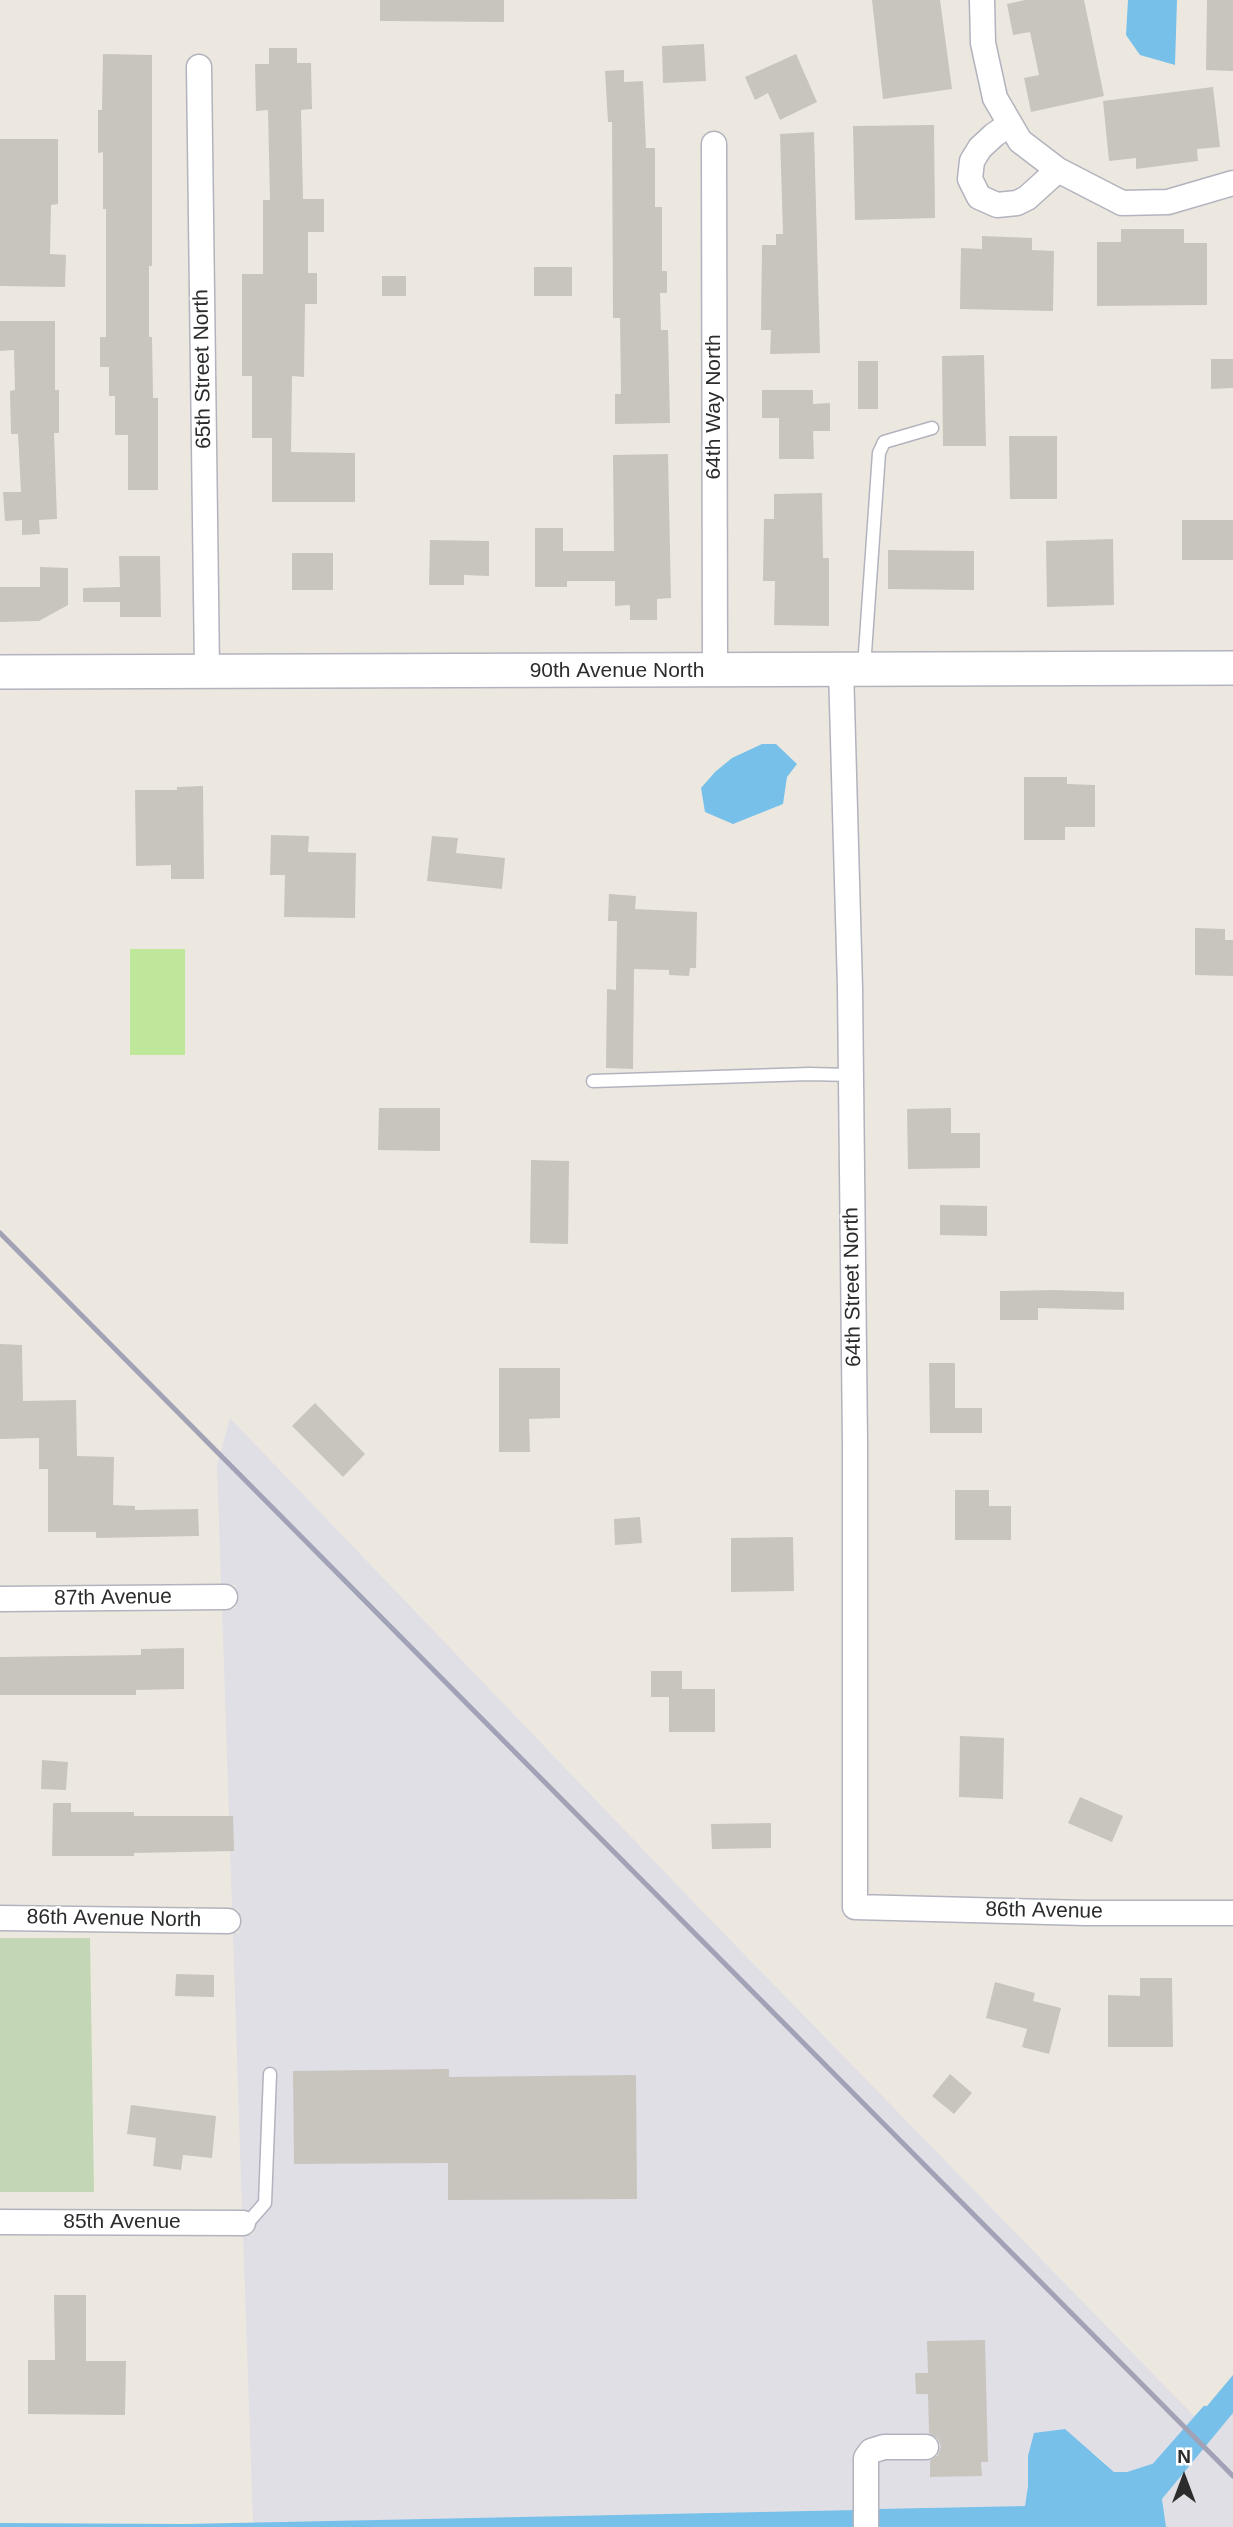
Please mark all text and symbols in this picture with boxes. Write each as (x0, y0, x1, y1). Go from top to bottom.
street label: 65th Street North (189, 289, 217, 449)
street label: 64th Way North (701, 334, 727, 480)
street label: 90th Avenue North (530, 658, 704, 684)
street label: 64th Street North (839, 1207, 867, 1367)
street label: 87th Avenue (54, 1584, 172, 1612)
street label: 86th Avenue (985, 1897, 1103, 1925)
street label: 86th Avenue North (26, 1905, 202, 1933)
street label: 85th Avenue (63, 2209, 181, 2235)
north arrow (1149, 2443, 1219, 2513)
text: N (1177, 2446, 1191, 2467)

